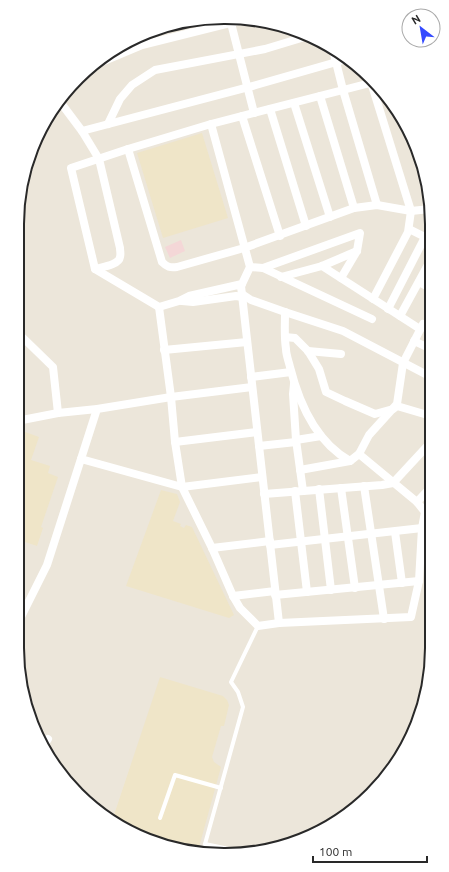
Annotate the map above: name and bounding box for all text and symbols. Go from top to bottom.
north arrow [401,8,441,48]
text: N [409,12,422,27]
scale bar [313,838,427,864]
text: 100 m [319,845,352,858]

